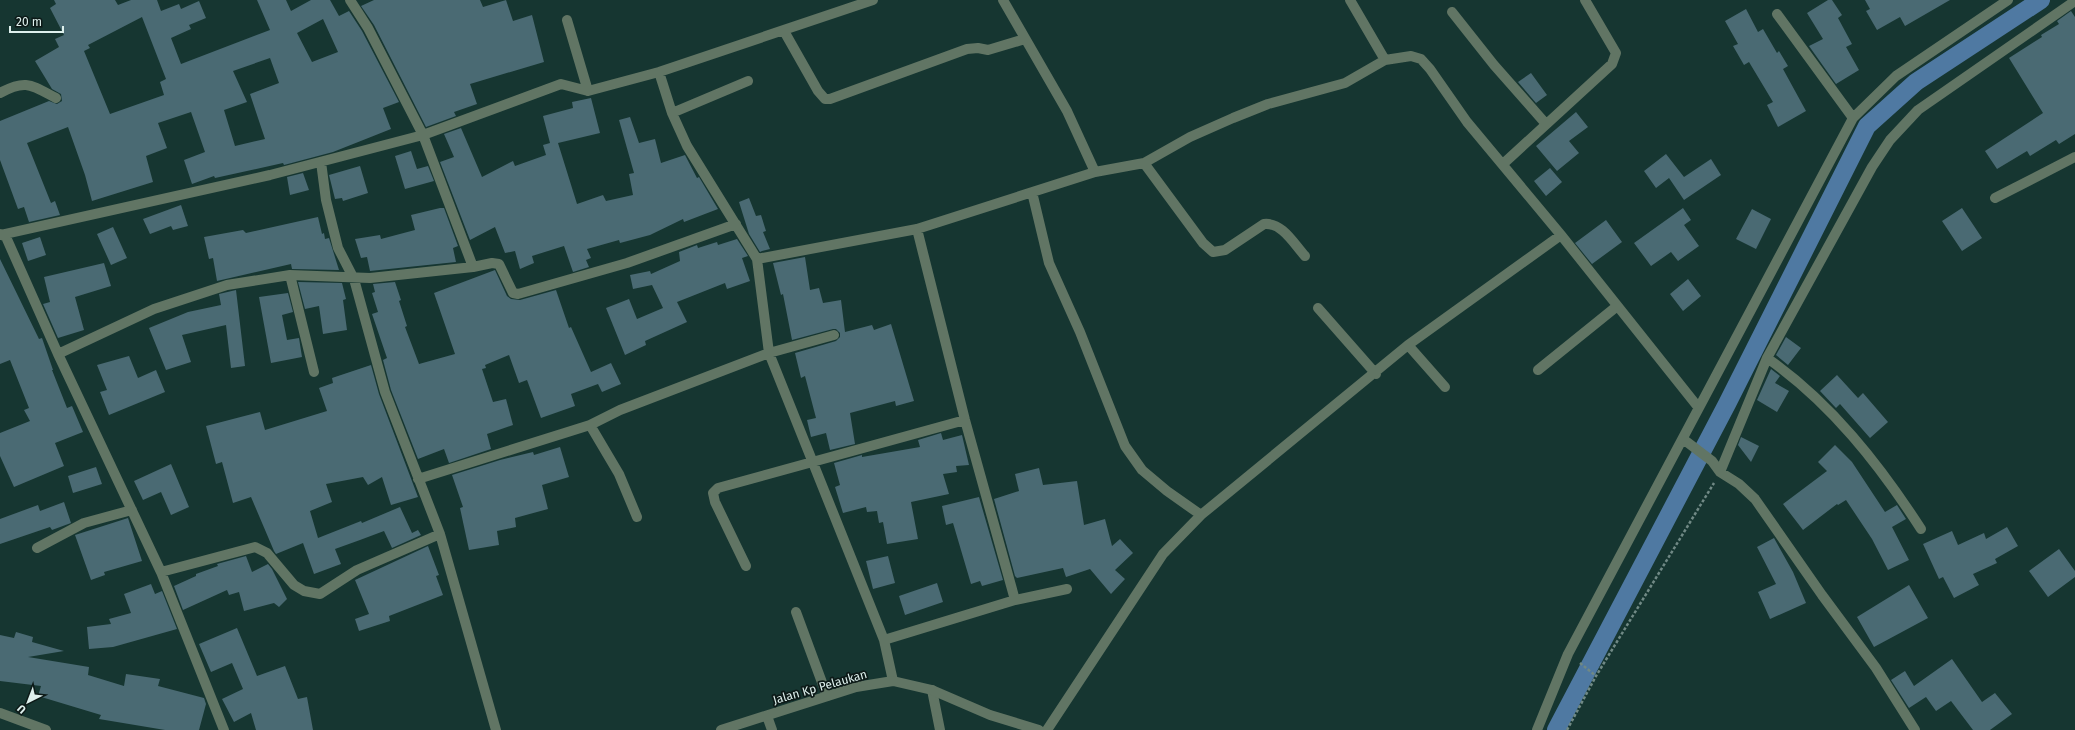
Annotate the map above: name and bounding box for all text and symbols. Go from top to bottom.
scale bar [10,8,63,34]
text: 20 m [16,15,42,29]
street label: Jalan Kp Pelaukan [771,667,869,707]
north arrow [8,682,48,722]
text: U [15,702,29,716]

